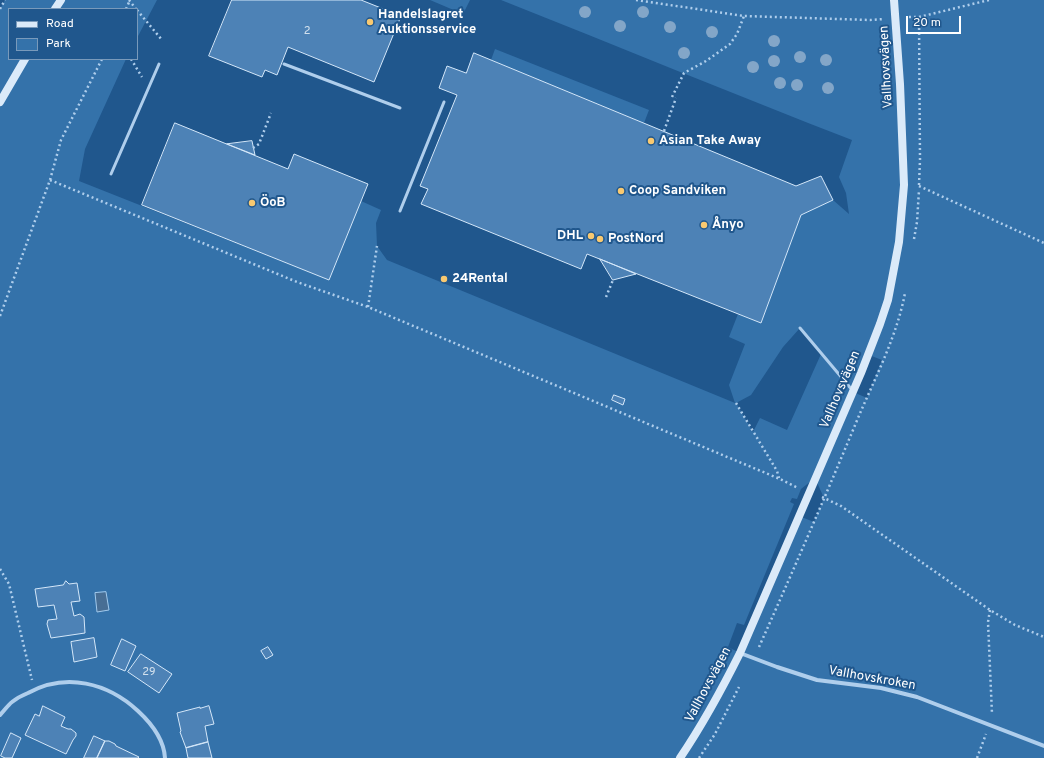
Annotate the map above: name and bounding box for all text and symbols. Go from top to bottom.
place label: Handelslagret Auktionsservice [378,7,476,38]
legend [8,8,138,60]
scale bar [908,8,963,34]
text: 20 m [913,15,941,31]
text: Road [46,16,74,32]
marker: Handelslagret Auktionsservice [365,17,375,27]
house number: 2 [304,25,310,39]
street label: Vallhovsvägen [877,25,897,109]
text: Park [46,36,71,52]
place label: Asian Take Away [659,133,761,149]
marker: Asian Take Away [646,136,656,146]
place label: Coop Sandviken [629,183,726,199]
marker: Coop Sandviken [616,186,626,196]
place label: ÖoB [260,195,286,211]
marker: ÖoB [247,198,257,208]
place label: Ånyo [712,217,744,233]
marker: Ånyo [699,220,709,230]
place label: DHL [557,228,583,244]
marker: DHL [586,231,596,241]
place label: PostNord [608,231,664,247]
marker: PostNord [595,234,605,244]
place label: 24Rental [452,271,508,287]
marker: 24Rental [439,274,449,284]
street label: Vallhovsvägen [818,349,864,431]
street label: Vallhovsvägen [683,645,735,725]
street label: Vallhovskroken [827,664,917,694]
house number: 29 [142,666,156,680]

